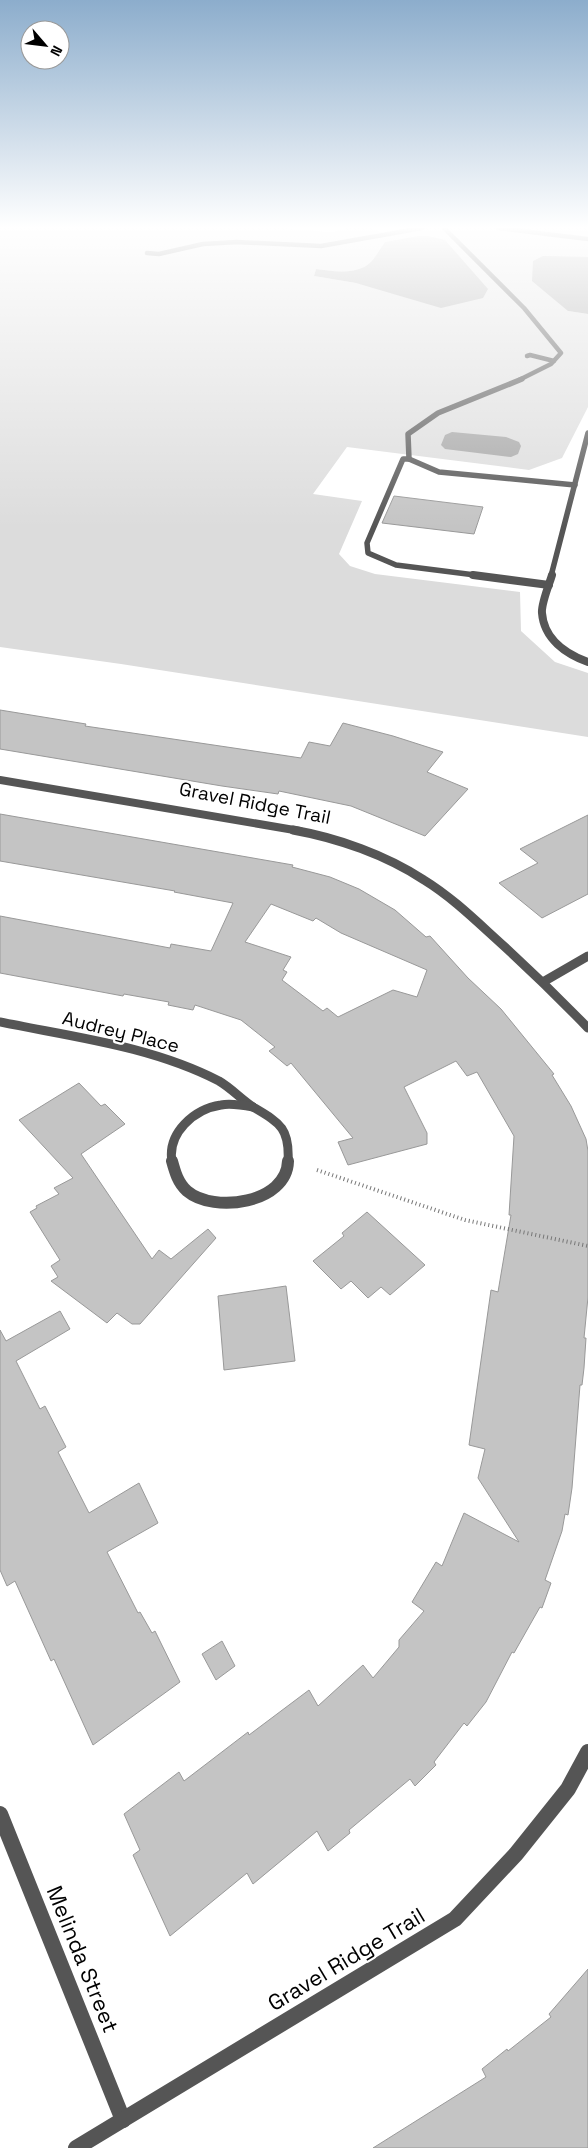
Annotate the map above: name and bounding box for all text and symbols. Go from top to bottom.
north arrow [20,20,70,70]
text: N [46,43,67,59]
street label: Gravel Ridge Trail [177,776,333,830]
street label: Audrey Place [60,1005,182,1059]
street label: Melinda Street [41,1881,125,2037]
street label: Gravel Ridge Trail [262,1901,430,2017]

